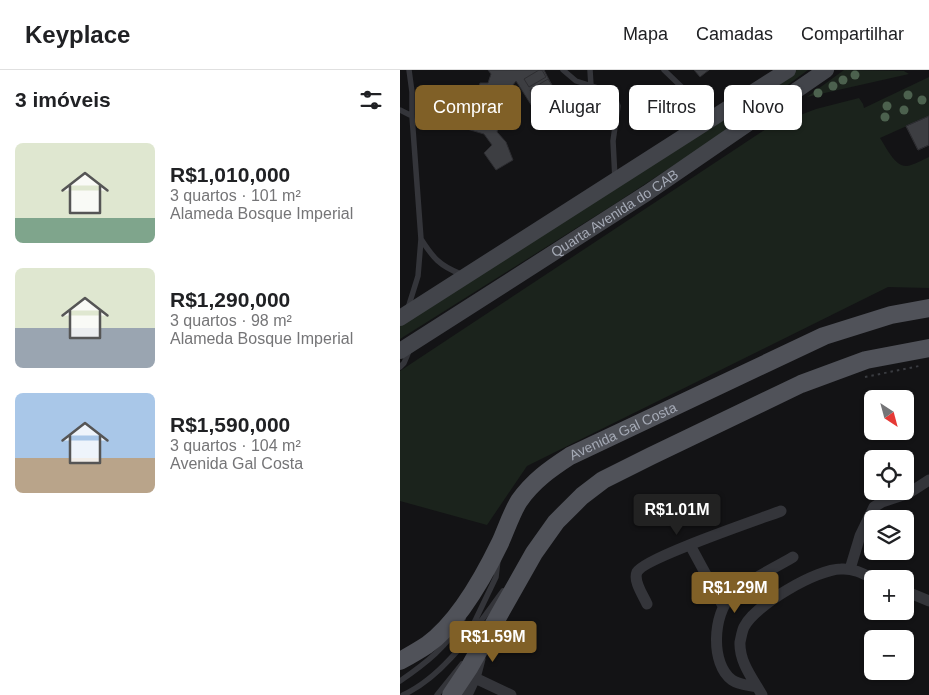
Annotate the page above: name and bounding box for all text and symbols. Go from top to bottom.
text: Keyplace [25,21,130,48]
text: Mapa [623,24,668,44]
text: Camadas [696,24,773,44]
text: Compartilhar [801,24,904,44]
chip: Comprar [415,85,521,130]
chip: Alugar [531,85,619,130]
chip: Filtros [629,85,714,130]
chip: Novo [724,85,802,130]
icon: filters [357,86,385,114]
text: 3 imóveis [15,88,111,111]
icon: home [55,163,115,223]
text: R$1,010,000 [170,163,290,186]
street label: Quarta Avenida do CAB [548,166,681,260]
text: 3 quartos · 101 m² [170,187,301,204]
text: Alameda Bosque Imperial [170,205,353,222]
icon: home [55,288,115,348]
text: R$1,290,000 [170,288,290,311]
text: 3 quartos · 98 m² [170,312,292,329]
text: Alameda Bosque Imperial [170,330,353,347]
north arrow [864,390,914,440]
map controls [864,390,914,680]
street label: Avenida Gal Costa [567,399,679,463]
icon: home [55,413,115,473]
text: R$1,590,000 [170,413,290,436]
text: 3 quartos · 104 m² [170,437,301,454]
button: locate [864,450,914,500]
text: Avenida Gal Costa [170,455,303,472]
pin: R$1.01M [631,494,723,536]
text: R$1.01M [645,501,709,518]
button: layers [864,510,914,560]
button: + [864,570,914,620]
pin: R$1.29M [689,572,781,614]
text: R$1.29M [703,579,767,596]
pin: R$1.59M [447,620,539,663]
text: R$1.59M [461,628,525,645]
button: − [864,630,914,680]

